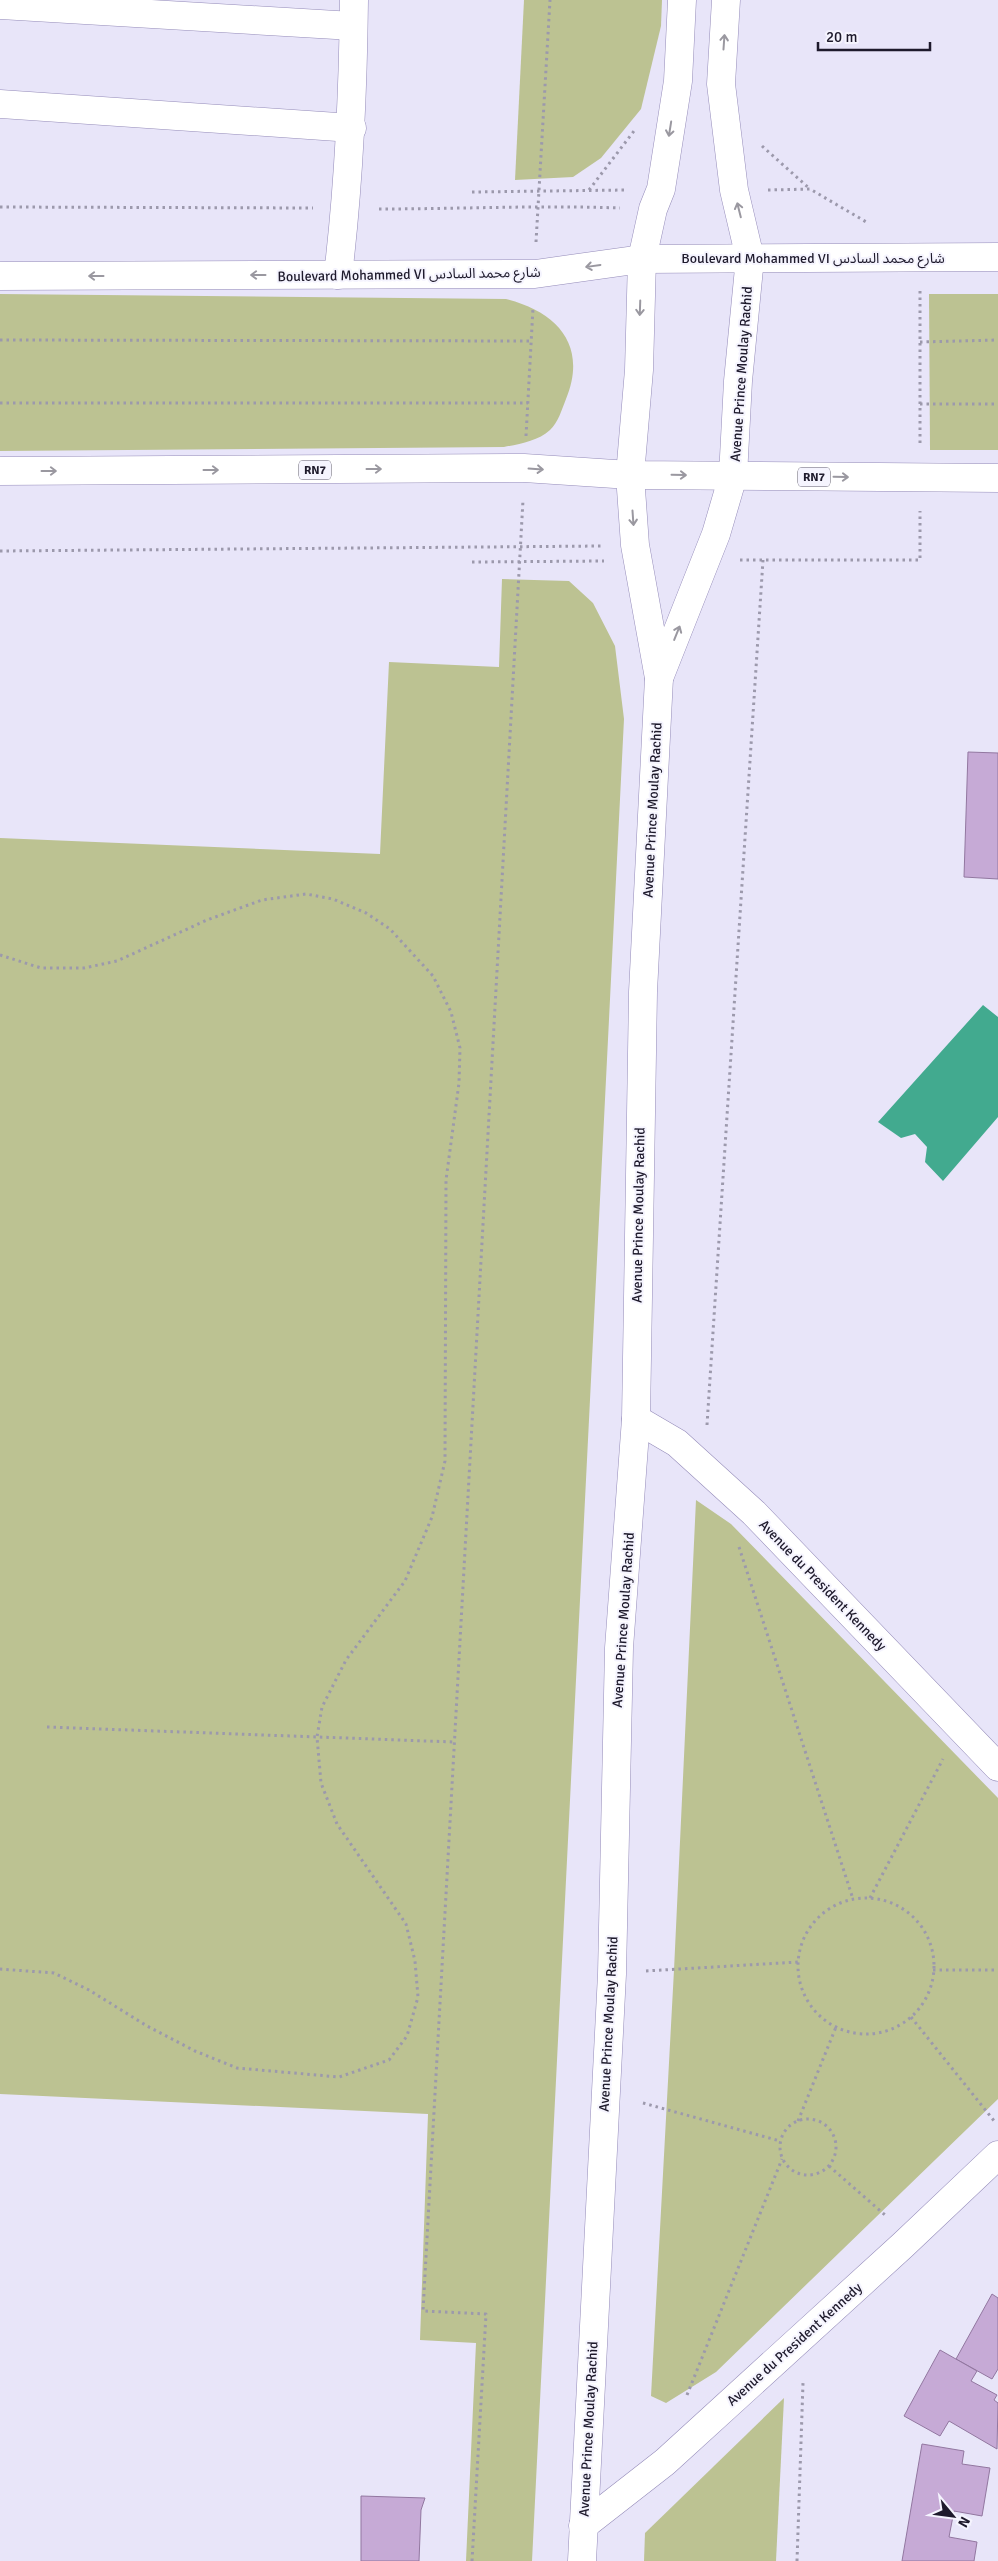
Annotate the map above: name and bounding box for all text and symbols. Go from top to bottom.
scale bar [818,20,930,52]
text: 20 m [826,28,857,46]
one-way arrow [719,34,728,50]
one-way arrow [665,121,675,137]
one-way arrow [734,203,744,219]
street label: Boulevard Mohammed VI شارع محمد السادس [681,250,945,269]
one-way arrow [586,261,602,271]
street label: Boulevard Mohammed VI شارع محمد السادس [277,264,541,287]
one-way arrow [88,271,104,281]
one-way arrow [251,271,267,280]
street label: Avenue Prince Moulay Rachid [727,286,756,462]
one-way arrow [636,299,645,315]
road number: RN7 [299,460,331,480]
one-way arrow [365,464,381,474]
one-way arrow [528,464,544,473]
one-way arrow [202,465,219,475]
one-way arrow [40,466,56,476]
road number: RN7 [798,468,830,487]
one-way arrow [670,470,687,480]
one-way arrow [833,473,849,482]
one-way arrow [629,510,638,526]
one-way arrow [673,626,682,641]
street label: Avenue Prince Moulay Rachid [639,722,666,898]
street label: Avenue Prince Moulay Rachid [628,1127,649,1303]
street label: Avenue du President Kennedy [755,1516,890,1655]
street label: Avenue Prince Moulay Rachid [609,1532,638,1708]
street label: Avenue Prince Moulay Rachid [595,1936,622,2112]
street label: Avenue du President Kennedy [723,2279,866,2410]
street label: Avenue Prince Moulay Rachid [575,2341,602,2517]
north arrow [928,2491,978,2541]
text: N [954,2514,974,2530]

